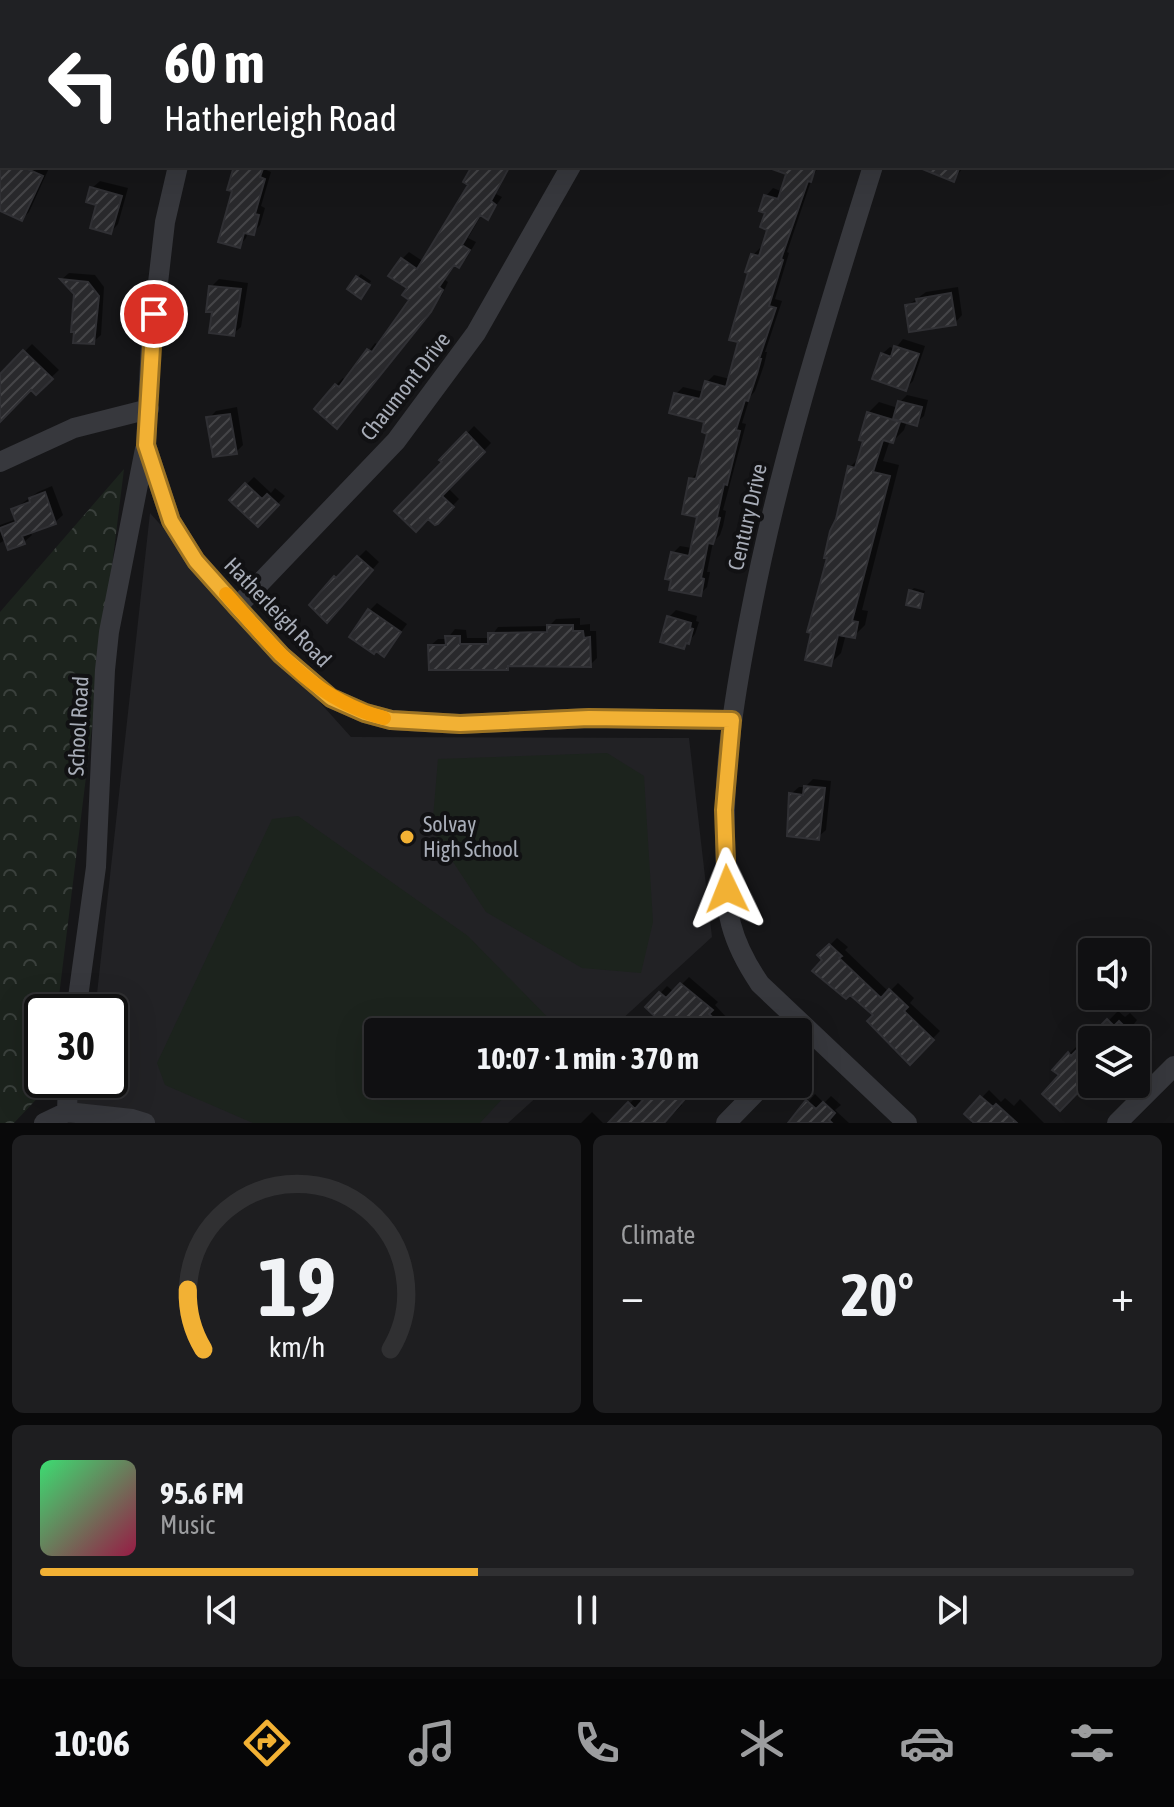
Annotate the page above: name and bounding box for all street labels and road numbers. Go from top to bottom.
street label: Chaumont Drive [355,327,455,445]
street label: Century Drive [722,461,772,573]
street label: Hatherleigh Road [219,552,337,672]
street label: School Road [62,676,94,776]

